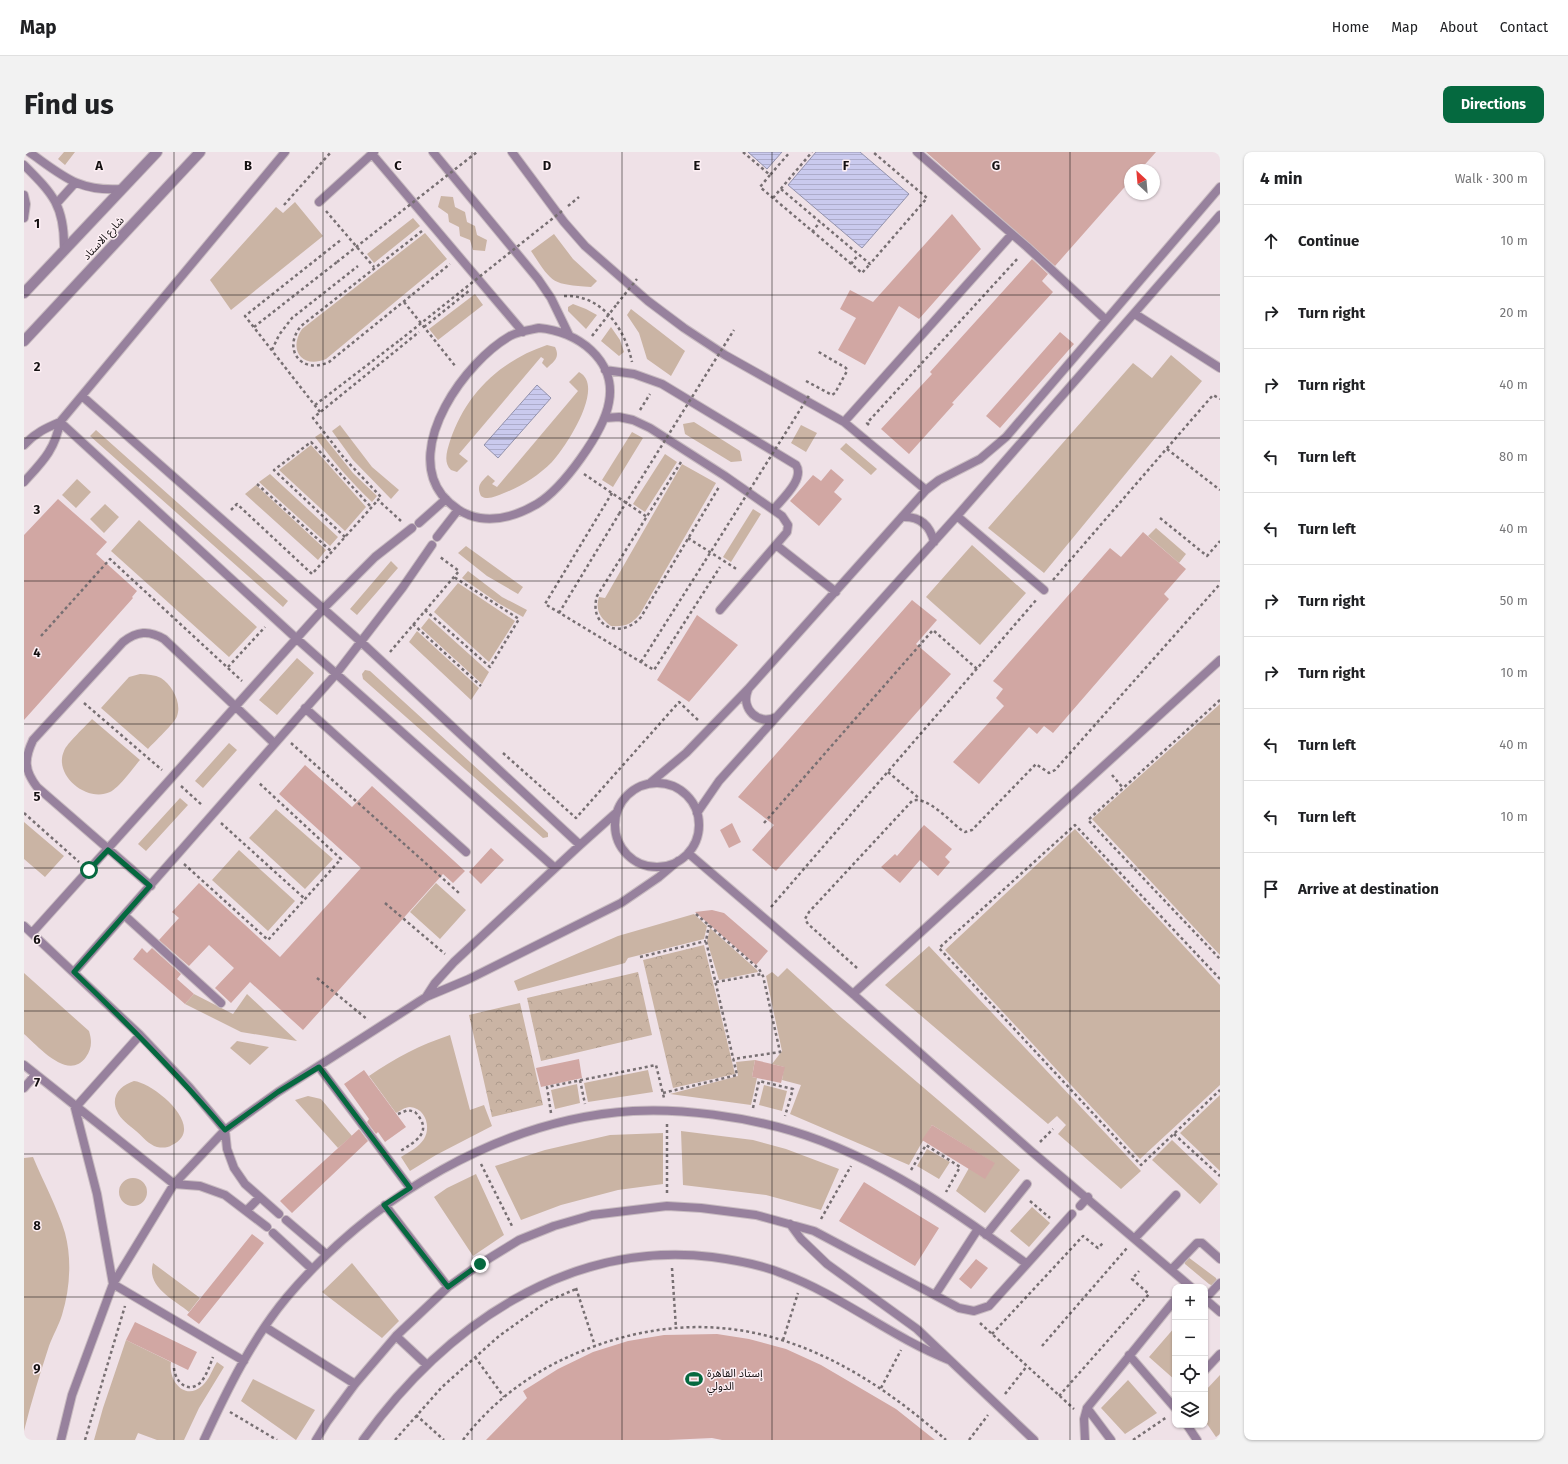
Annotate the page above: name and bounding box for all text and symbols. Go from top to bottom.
text: Map [20,16,57,39]
text: Home [1332,19,1369,36]
text: Map [1391,19,1418,36]
text: About [1440,19,1478,36]
text: Contact [1500,19,1548,36]
button: Directions [1443,86,1544,123]
text: Find us [24,88,114,121]
text: A [94,158,103,173]
text: B [244,158,252,173]
text: C [394,158,402,173]
text: D [543,158,552,173]
text: E [694,158,701,173]
text: F [843,158,850,173]
text: G [992,158,1000,173]
north arrow [1124,164,1160,200]
text: 4 min [1260,168,1303,189]
text: Walk · 300 m [1455,171,1528,186]
street label: شارع الاستاد [80,214,128,263]
text: 1 [34,216,40,231]
icon: ahead [1260,230,1282,252]
text: Continue [1298,232,1359,250]
text: 10 m [1501,233,1528,248]
icon: right [1260,302,1282,324]
text: Turn right [1298,304,1365,322]
text: 20 m [1500,305,1528,320]
text: 2 [34,359,41,374]
icon: right [1260,374,1282,396]
text: Turn right [1298,376,1365,394]
text: 40 m [1499,377,1528,392]
icon: left [1260,446,1282,468]
text: Turn left [1298,448,1356,466]
text: 80 m [1499,449,1528,464]
text: 3 [33,502,41,517]
icon: left [1260,518,1282,540]
text: Turn left [1298,520,1356,538]
text: 40 m [1499,521,1528,536]
icon: right [1260,590,1282,612]
text: Turn right [1298,592,1365,610]
text: 50 m [1500,593,1528,608]
text: 4 [33,645,41,660]
icon: right [1260,662,1282,684]
text: Turn right [1298,664,1365,682]
text: 10 m [1501,665,1528,680]
icon: left [1260,734,1282,756]
text: Turn left [1298,736,1356,754]
text: 40 m [1499,737,1528,752]
text: 5 [34,789,41,804]
icon: left [1260,806,1282,828]
text: Turn left [1298,808,1356,826]
text: 10 m [1501,809,1528,824]
route start [80,861,98,879]
icon: arrive [1260,878,1282,900]
text: Arrive at destination [1298,880,1439,898]
text: 6 [33,932,41,947]
text: 7 [34,1075,40,1090]
text: 8 [33,1218,41,1233]
route end [471,1255,489,1273]
map controls [1172,1284,1208,1428]
button: + [1172,1284,1208,1320]
button: − [1172,1320,1208,1356]
button: locate [1172,1356,1208,1392]
text: 9 [33,1361,41,1376]
place label: إستاد القاهرة الدولي [707,1367,763,1396]
sports icon: إستاد القاهرة الدولي [684,1369,704,1389]
button: layers [1172,1392,1208,1428]

